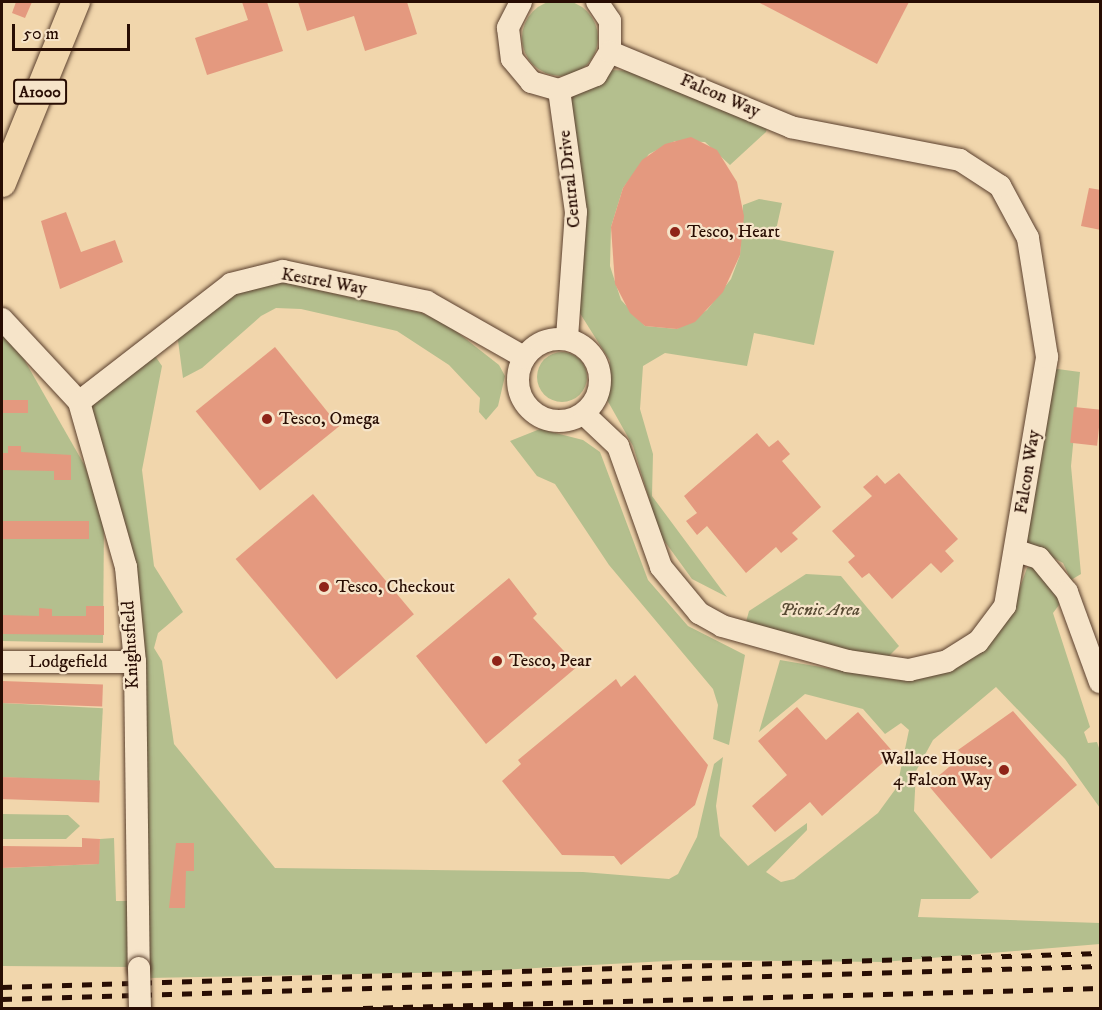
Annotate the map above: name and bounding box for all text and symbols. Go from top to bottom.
scale bar [15,12,134,50]
text: 50 m [23,23,59,45]
street label: Falcon Way [677,69,763,123]
road number: A1000 [13,79,67,105]
street label: Central Drive [554,129,586,229]
place label: Tesco, Heart [687,221,780,243]
marker: Tesco, Heart [668,225,682,239]
street label: Kestrel Way [279,264,369,300]
place label: Tesco, Omega [279,408,380,430]
marker: Tesco, Omega [260,412,274,426]
street label: Falcon Way [1011,428,1045,516]
place label: Tesco, Checkout [336,576,455,598]
marker: Tesco, Checkout [317,580,331,594]
park label: Picnic Area [780,599,860,621]
street label: Knightsfield [118,600,144,690]
place label: Tesco, Pear [509,650,591,672]
street label: Lodgefield [29,651,107,673]
marker: Tesco, Pear [490,654,504,668]
place label: Wallace House, 4 Falcon Way [881,749,992,792]
marker: Wallace House, 4 Falcon Way [997,763,1011,777]

